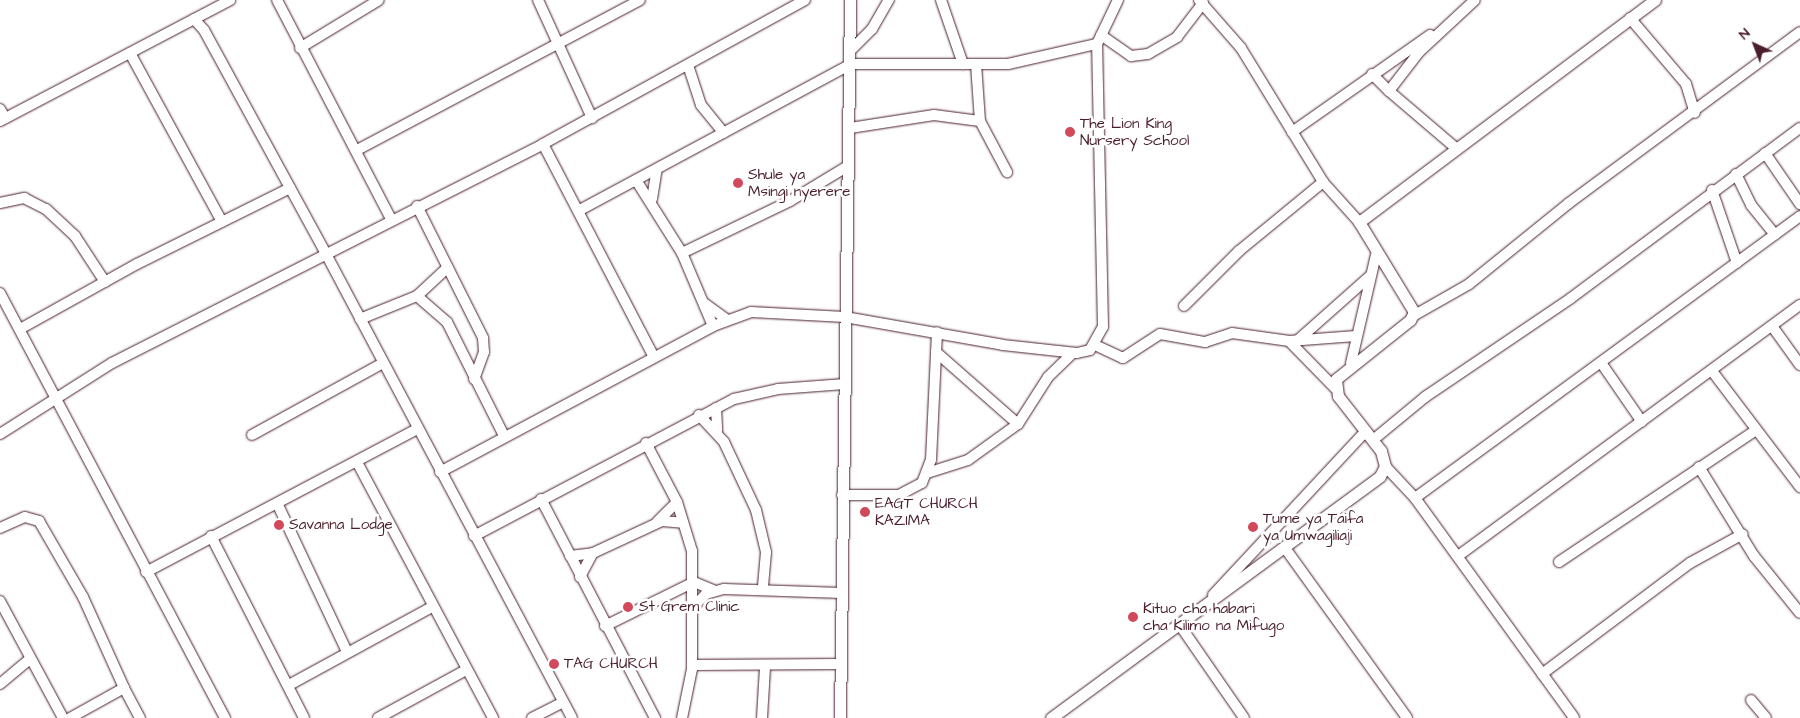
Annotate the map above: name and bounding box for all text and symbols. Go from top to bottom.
north arrow [1730,20,1780,70]
text: N [1735,24,1755,44]
place label: The Lion King Nursery School [1080,114,1189,149]
marker: The Lion King Nursery School [1064,126,1076,138]
place label: Shule ya Msingi nyerere [748,165,850,200]
marker: Shule ya Msingi nyerere [732,177,744,189]
place label: EAGT CHURCH KAZIMA [875,494,978,529]
marker: EAGT CHURCH KAZIMA [859,506,871,518]
place label: Tume ya Taifa ya Umwagiliaji [1263,509,1363,544]
place label: Savanna Lodge [289,516,393,534]
marker: Savanna Lodge [273,519,285,531]
marker: Tume ya Taifa ya Umwagiliaji [1247,521,1259,533]
place label: St Grem Clinic [639,598,740,616]
place label: Kituo cha habari cha Kilimo na Mifugo [1143,599,1284,634]
marker: St Grem Clinic [621,600,635,614]
marker: Kituo cha habari cha Kilimo na Mifugo [1127,611,1139,623]
place label: TAG CHURCH [564,655,658,673]
marker: TAG CHURCH [548,658,560,670]

